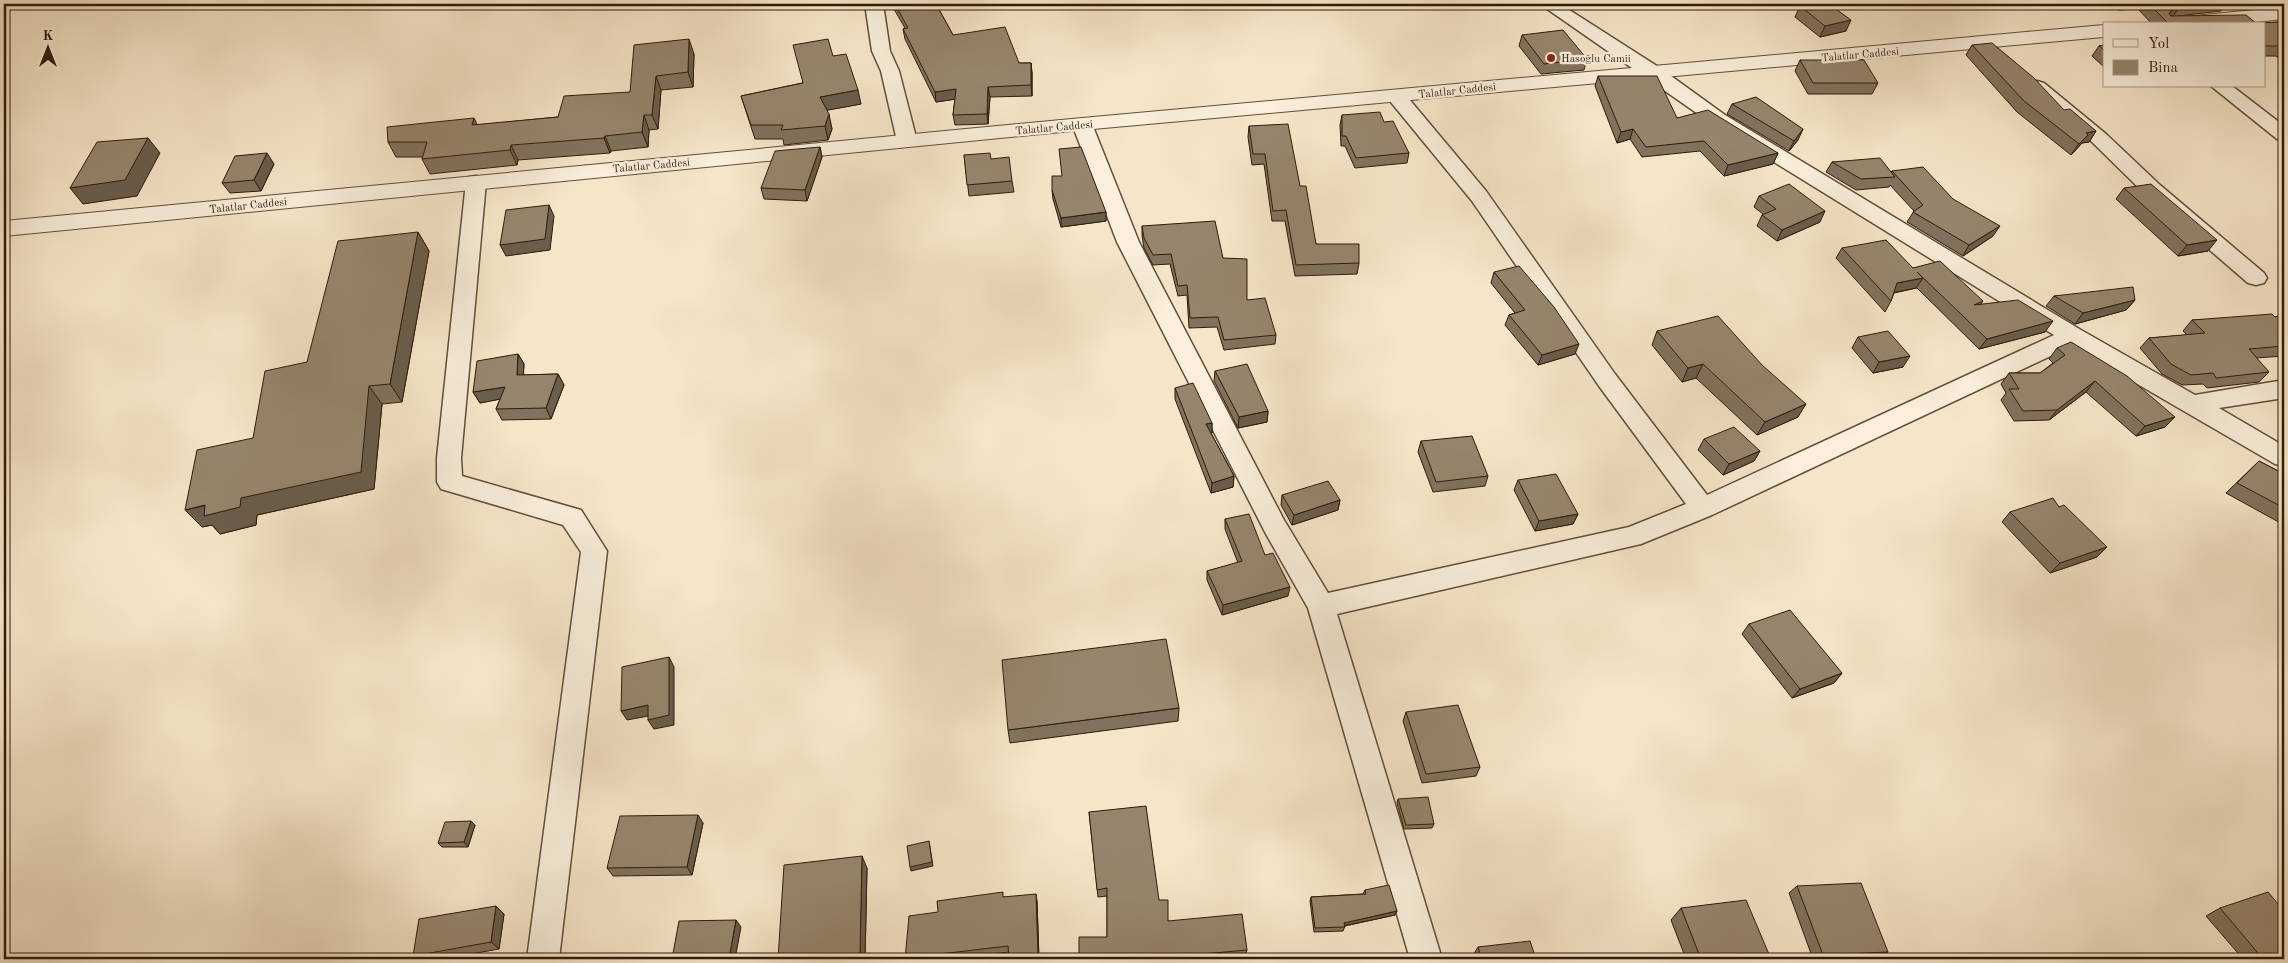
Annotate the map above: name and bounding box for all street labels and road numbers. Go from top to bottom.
street label: Talatlar Caddesi [1821,47,1900,64]
street label: Talatlar Caddesi [1418,82,1497,101]
street label: Talatlar Caddesi [1015,120,1094,137]
street label: Talatlar Caddesi [612,158,691,175]
street label: Talatlar Caddesi [209,197,288,216]

